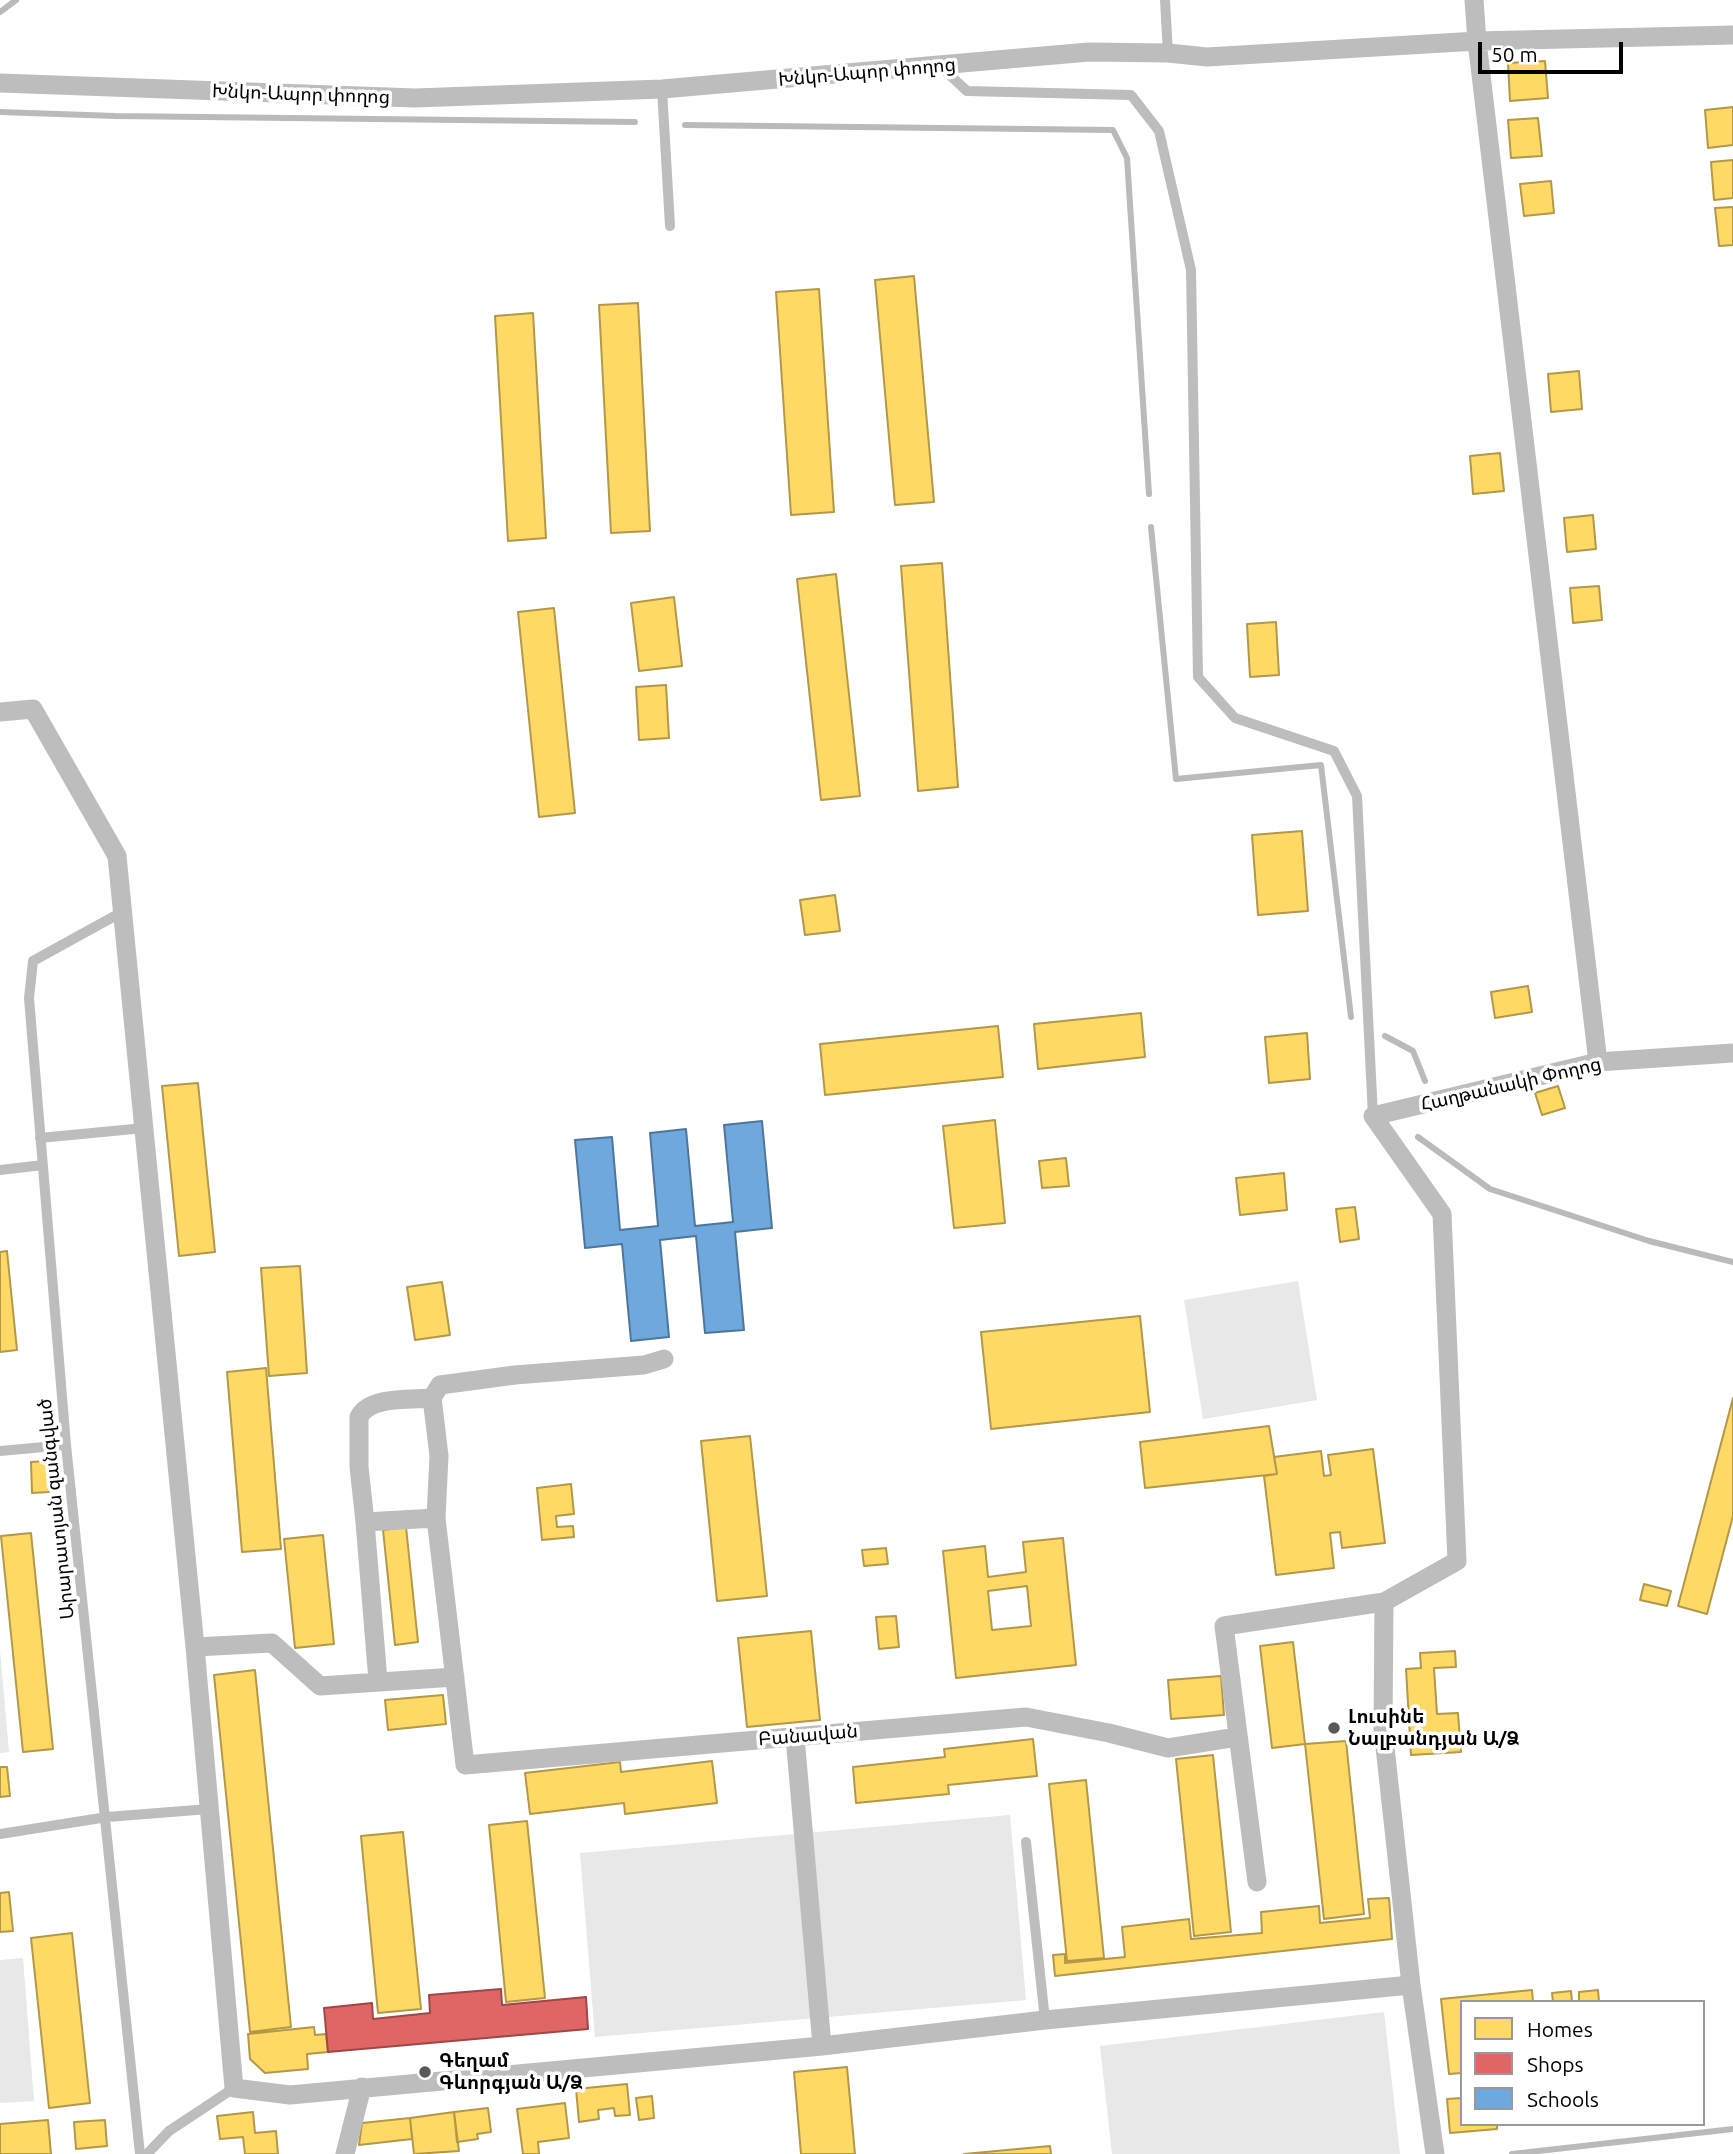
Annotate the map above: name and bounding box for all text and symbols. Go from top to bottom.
scale bar [1481,28,1626,72]
text: 50 m [1491,42,1538,66]
street label: Խնկո-Ապոր փողոց [777,53,957,91]
street label: Խնկո-Ապոր փողոց [212,79,390,109]
street label: Հաղթանակի Փողոց [1419,1052,1603,1116]
street label: Արարատյան զանգված [33,1398,79,1620]
place label: Լուսինե Նալբանդյան Ա/Ձ [1348,1706,1519,1750]
street label: Բանավան [757,1719,859,1751]
marker: Լուսինե Նալբանդյան Ա/Ձ [1326,1720,1342,1736]
legend [1460,2000,1705,2126]
text: Homes [1527,2017,1593,2041]
place label: Գեղամ Գևորգյան Ա/Ձ [439,2050,583,2094]
text: Shops [1527,2052,1584,2076]
marker: Գեղամ Գևորգյան Ա/Ձ [417,2064,433,2080]
text: Schools [1527,2087,1599,2111]

